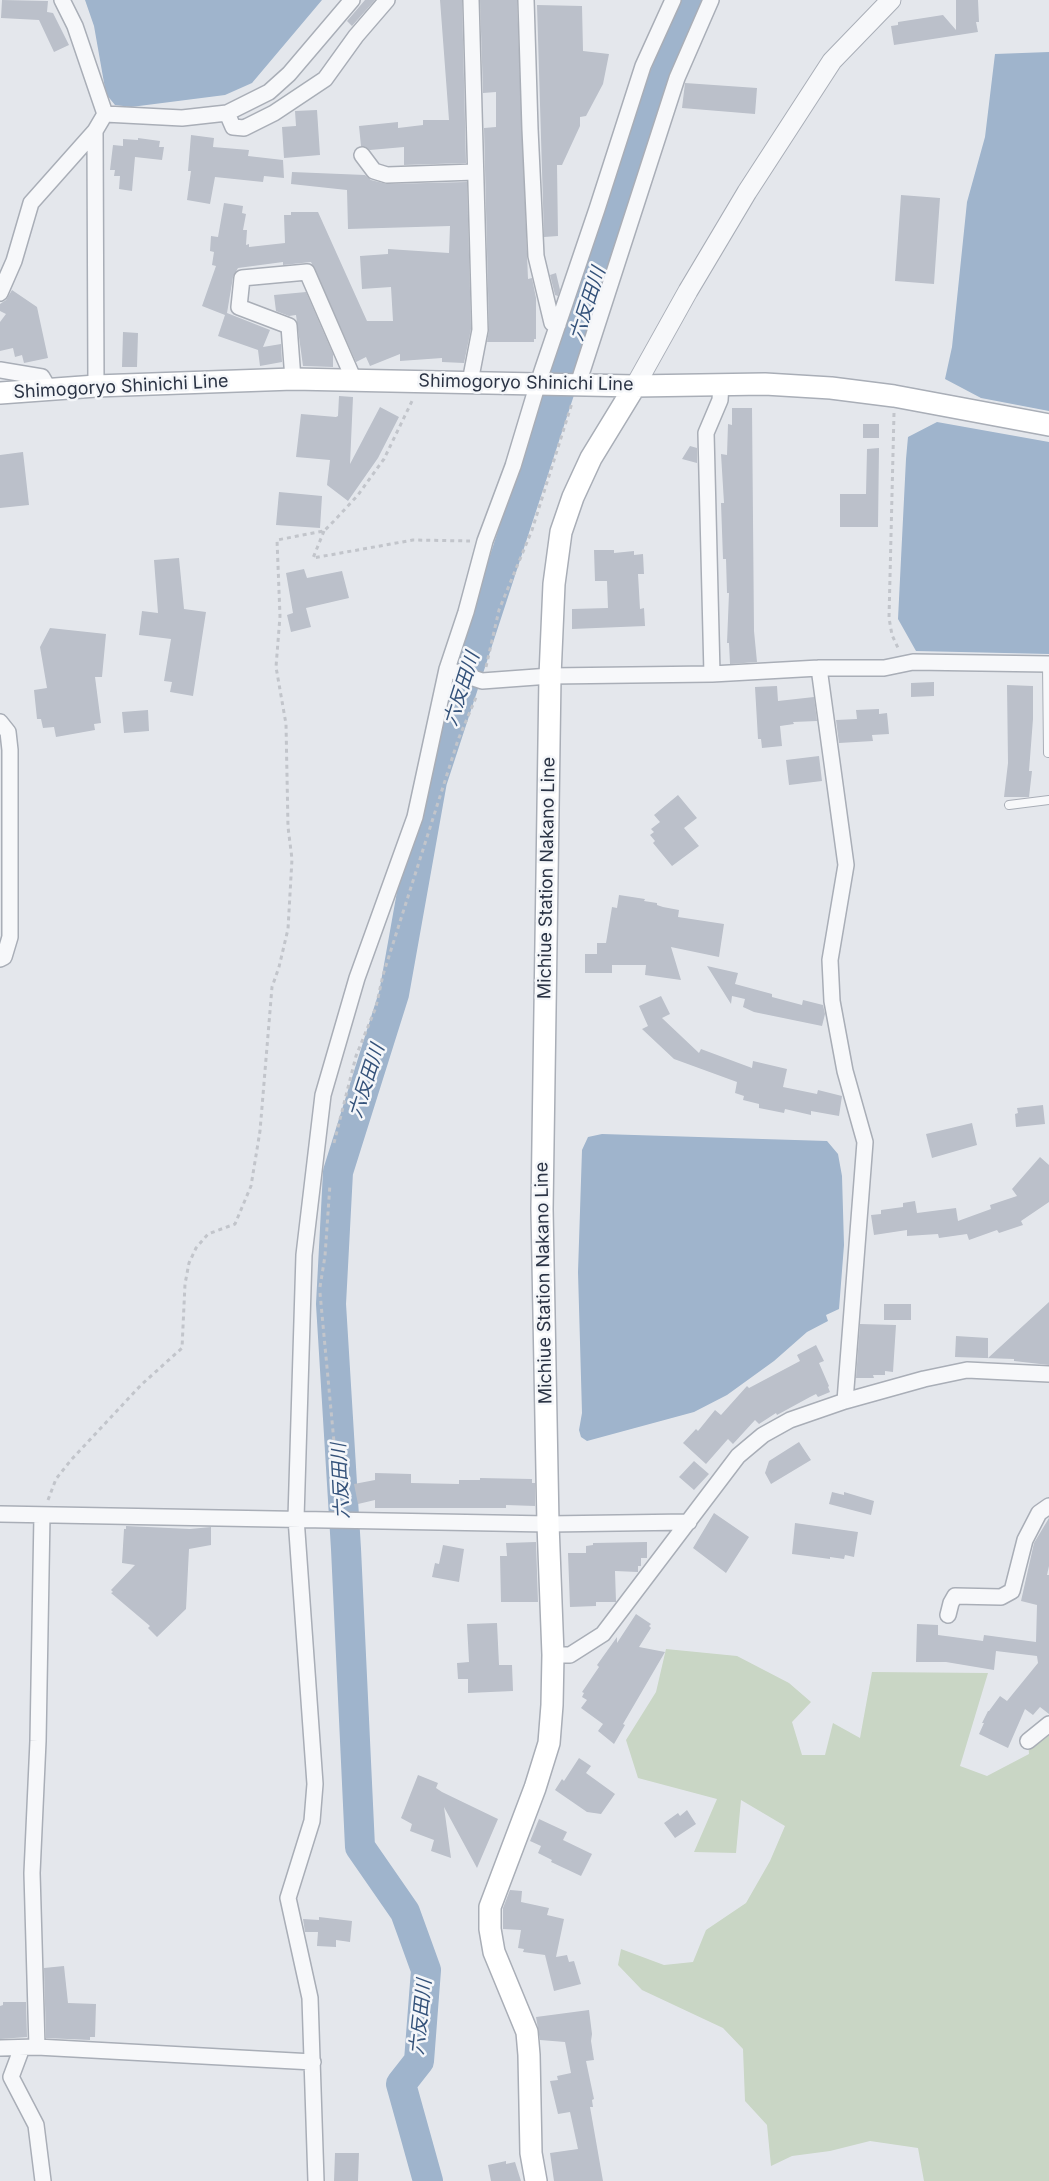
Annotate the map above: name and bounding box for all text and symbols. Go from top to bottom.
water label: 六反田川 [565,264,611,344]
street label: Shimogoryo Shinichi Line [418,370,634,396]
street label: Shimogoryo Shinichi Line [13,371,229,403]
water label: 六反田川 [439,649,485,729]
street label: Michiue Station Nakano Line [534,757,560,999]
water label: 六反田川 [344,1041,390,1121]
street label: Michiue Station Nakano Line [531,1162,557,1404]
water label: 六反田川 [328,1442,354,1520]
water label: 六反田川 [406,1978,436,2056]

